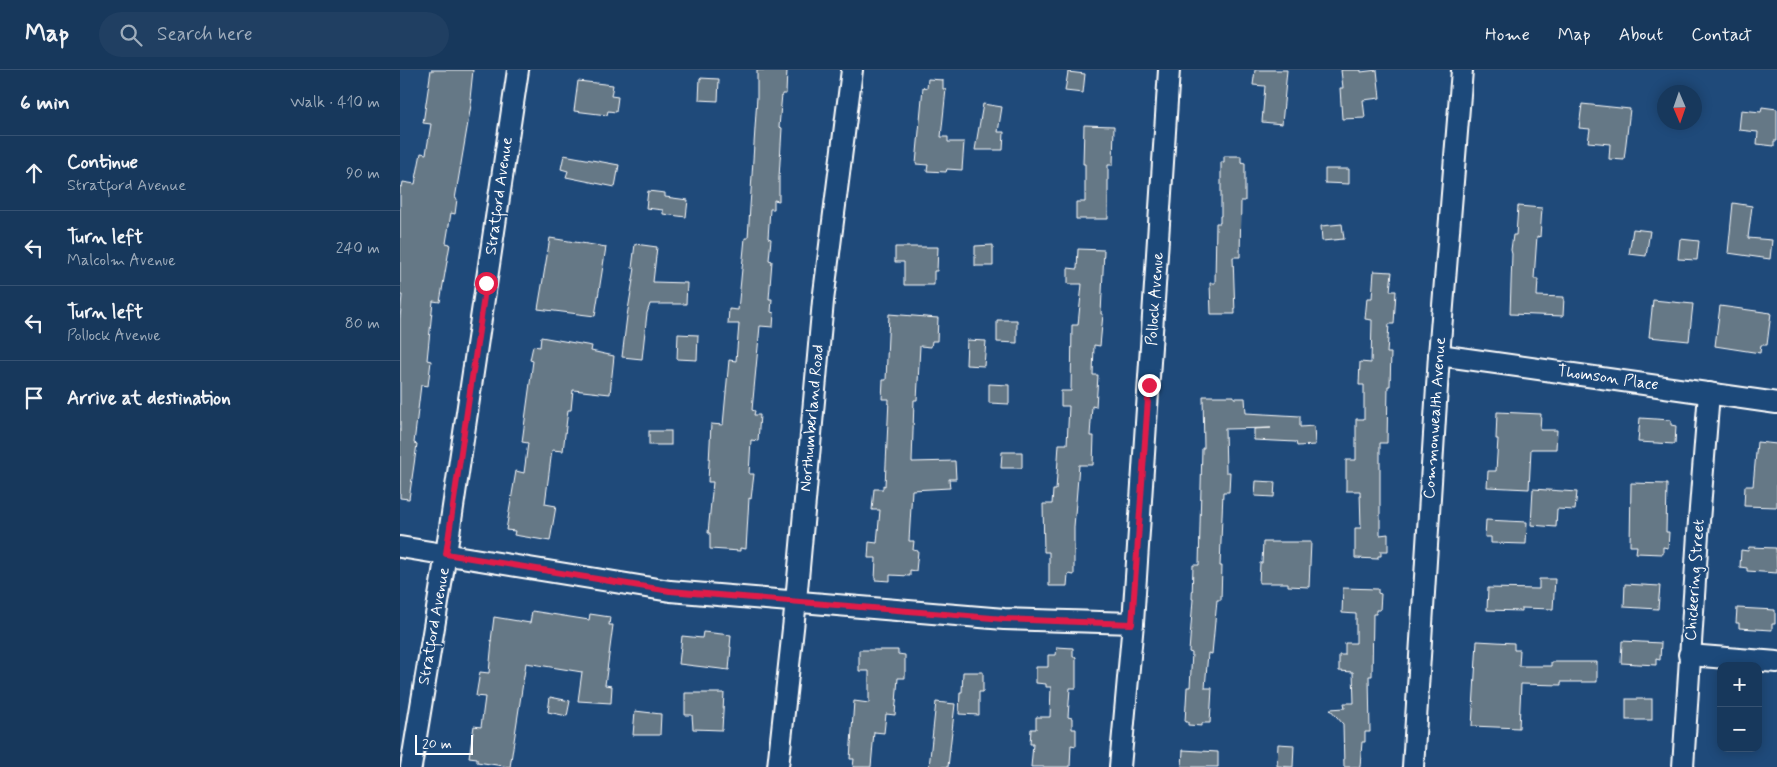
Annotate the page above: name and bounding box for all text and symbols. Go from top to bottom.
search box [99,12,449,57]
text: Map [25,19,69,50]
icon: search [117,21,145,49]
text: Search here [157,22,253,47]
text: Home [1485,23,1530,47]
text: Map [1558,23,1591,47]
text: About [1619,23,1663,47]
text: Contact [1691,23,1752,47]
north arrow [1657,85,1702,130]
text: 6 min [20,89,70,117]
text: Walk · 410 m [290,92,380,113]
street label: Stratford Avenue [480,135,520,257]
text: Continue [67,150,138,175]
icon: ahead [20,159,48,187]
text: 90 m [346,163,380,184]
text: Stratford Avenue [67,175,186,196]
text: Turn left [67,225,143,250]
icon: left [20,234,48,262]
text: 240 m [336,238,380,259]
text: Malcolm Avenue [67,250,176,271]
street label: Pollock Avenue [1141,251,1169,346]
route start [475,272,498,295]
text: Turn left [67,300,143,325]
icon: left [20,309,48,337]
text: 80 m [345,313,380,334]
text: Pollock Avenue [67,325,161,346]
street label: Commonwealth Avenue [1419,336,1451,500]
street label: Northumberland Road [795,344,829,492]
street label: Thomson Place [1556,360,1660,396]
route end [1138,374,1161,397]
icon: arrive [20,384,48,412]
text: Arrive at destination [67,386,231,411]
street label: Chickering Street [1680,518,1710,642]
street label: Stratford Avenue [413,565,457,687]
map controls [1717,662,1762,752]
button: + [1717,662,1762,707]
button: − [1717,707,1762,752]
scale bar [415,732,472,755]
text: 20 m [422,735,452,753]

